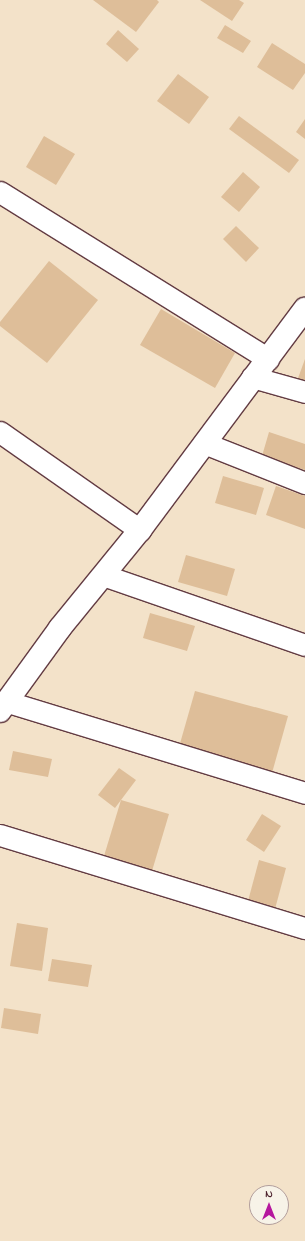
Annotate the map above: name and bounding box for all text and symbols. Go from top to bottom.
north arrow [249,1185,289,1225]
text: N [265,1186,273,1202]

